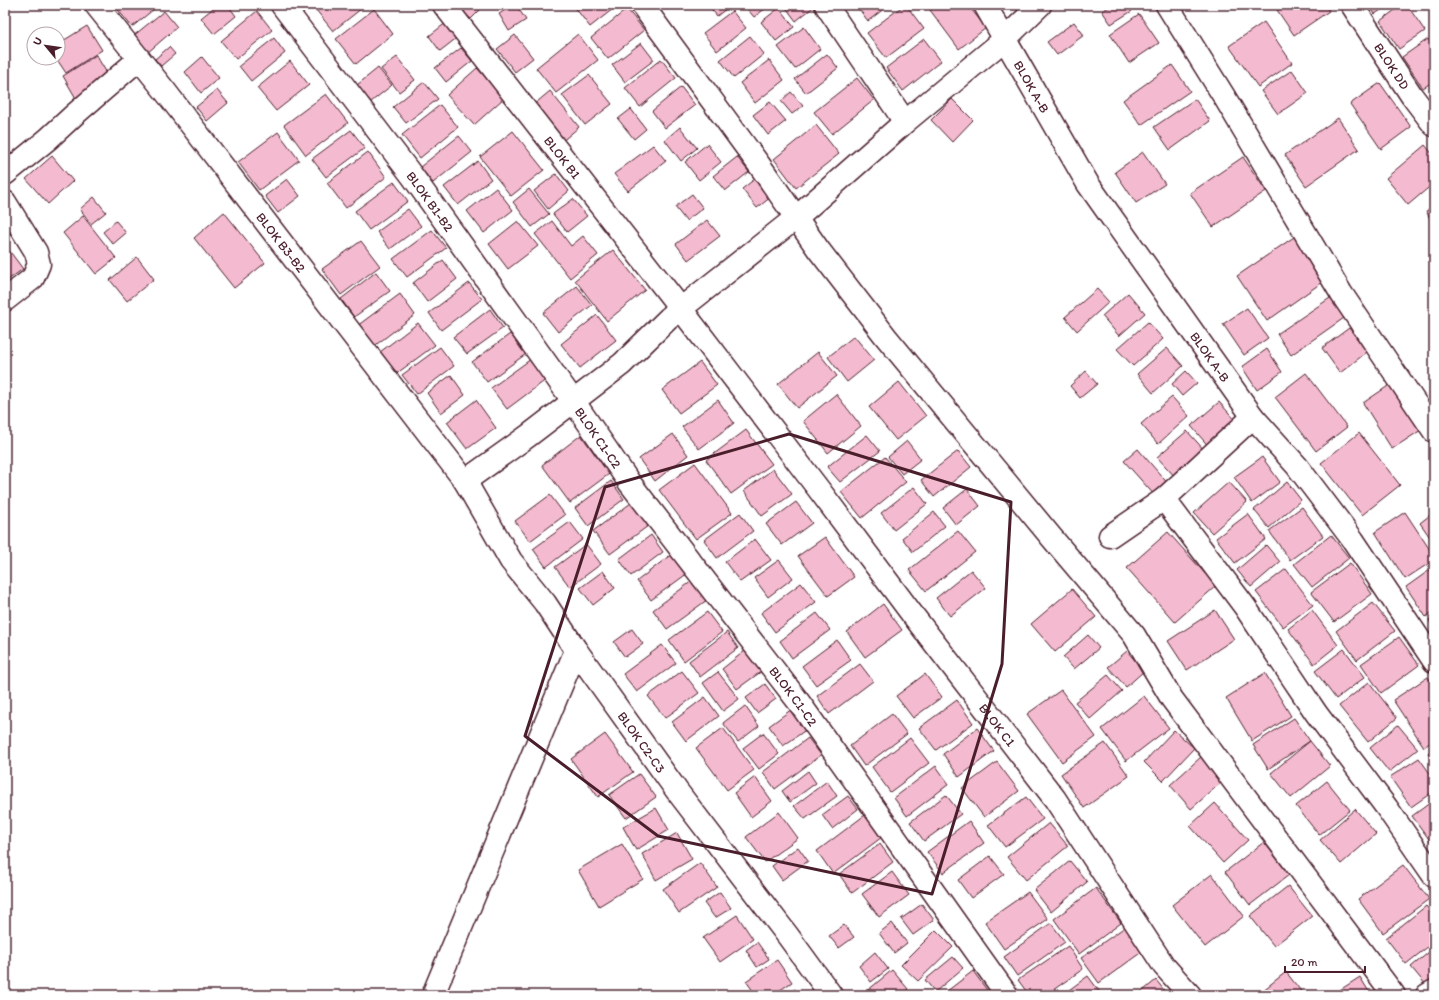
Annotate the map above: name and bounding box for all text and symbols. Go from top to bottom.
north arrow [26,26,66,66]
text: U [30,35,45,48]
street label: BLOK DD [1371,40,1412,92]
street label: BLOK A-B [1011,58,1052,115]
street label: BLOK B1 [541,133,584,182]
street label: BLOK B1-B2 [403,168,457,235]
street label: BLOK B3-B2 [253,210,309,276]
street label: BLOK A-B [1187,329,1233,385]
street label: BLOK C1-C2 [572,405,624,471]
street label: BLOK C1-C2 [766,664,820,729]
street label: BLOK C1 [976,701,1018,749]
street label: BLOK C2-C3 [615,709,668,776]
scale bar [1285,948,1365,974]
text: 20 m [1291,955,1318,969]

